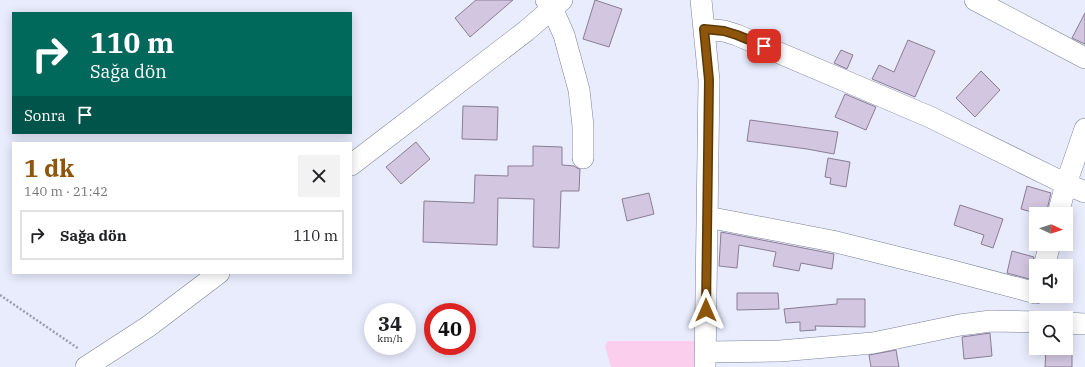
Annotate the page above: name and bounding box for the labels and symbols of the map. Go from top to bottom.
pin [747,29,781,63]
north arrow [1029,207,1073,251]
position arrow [685,289,727,331]
speed limit sign: 40 [424,303,476,355]

